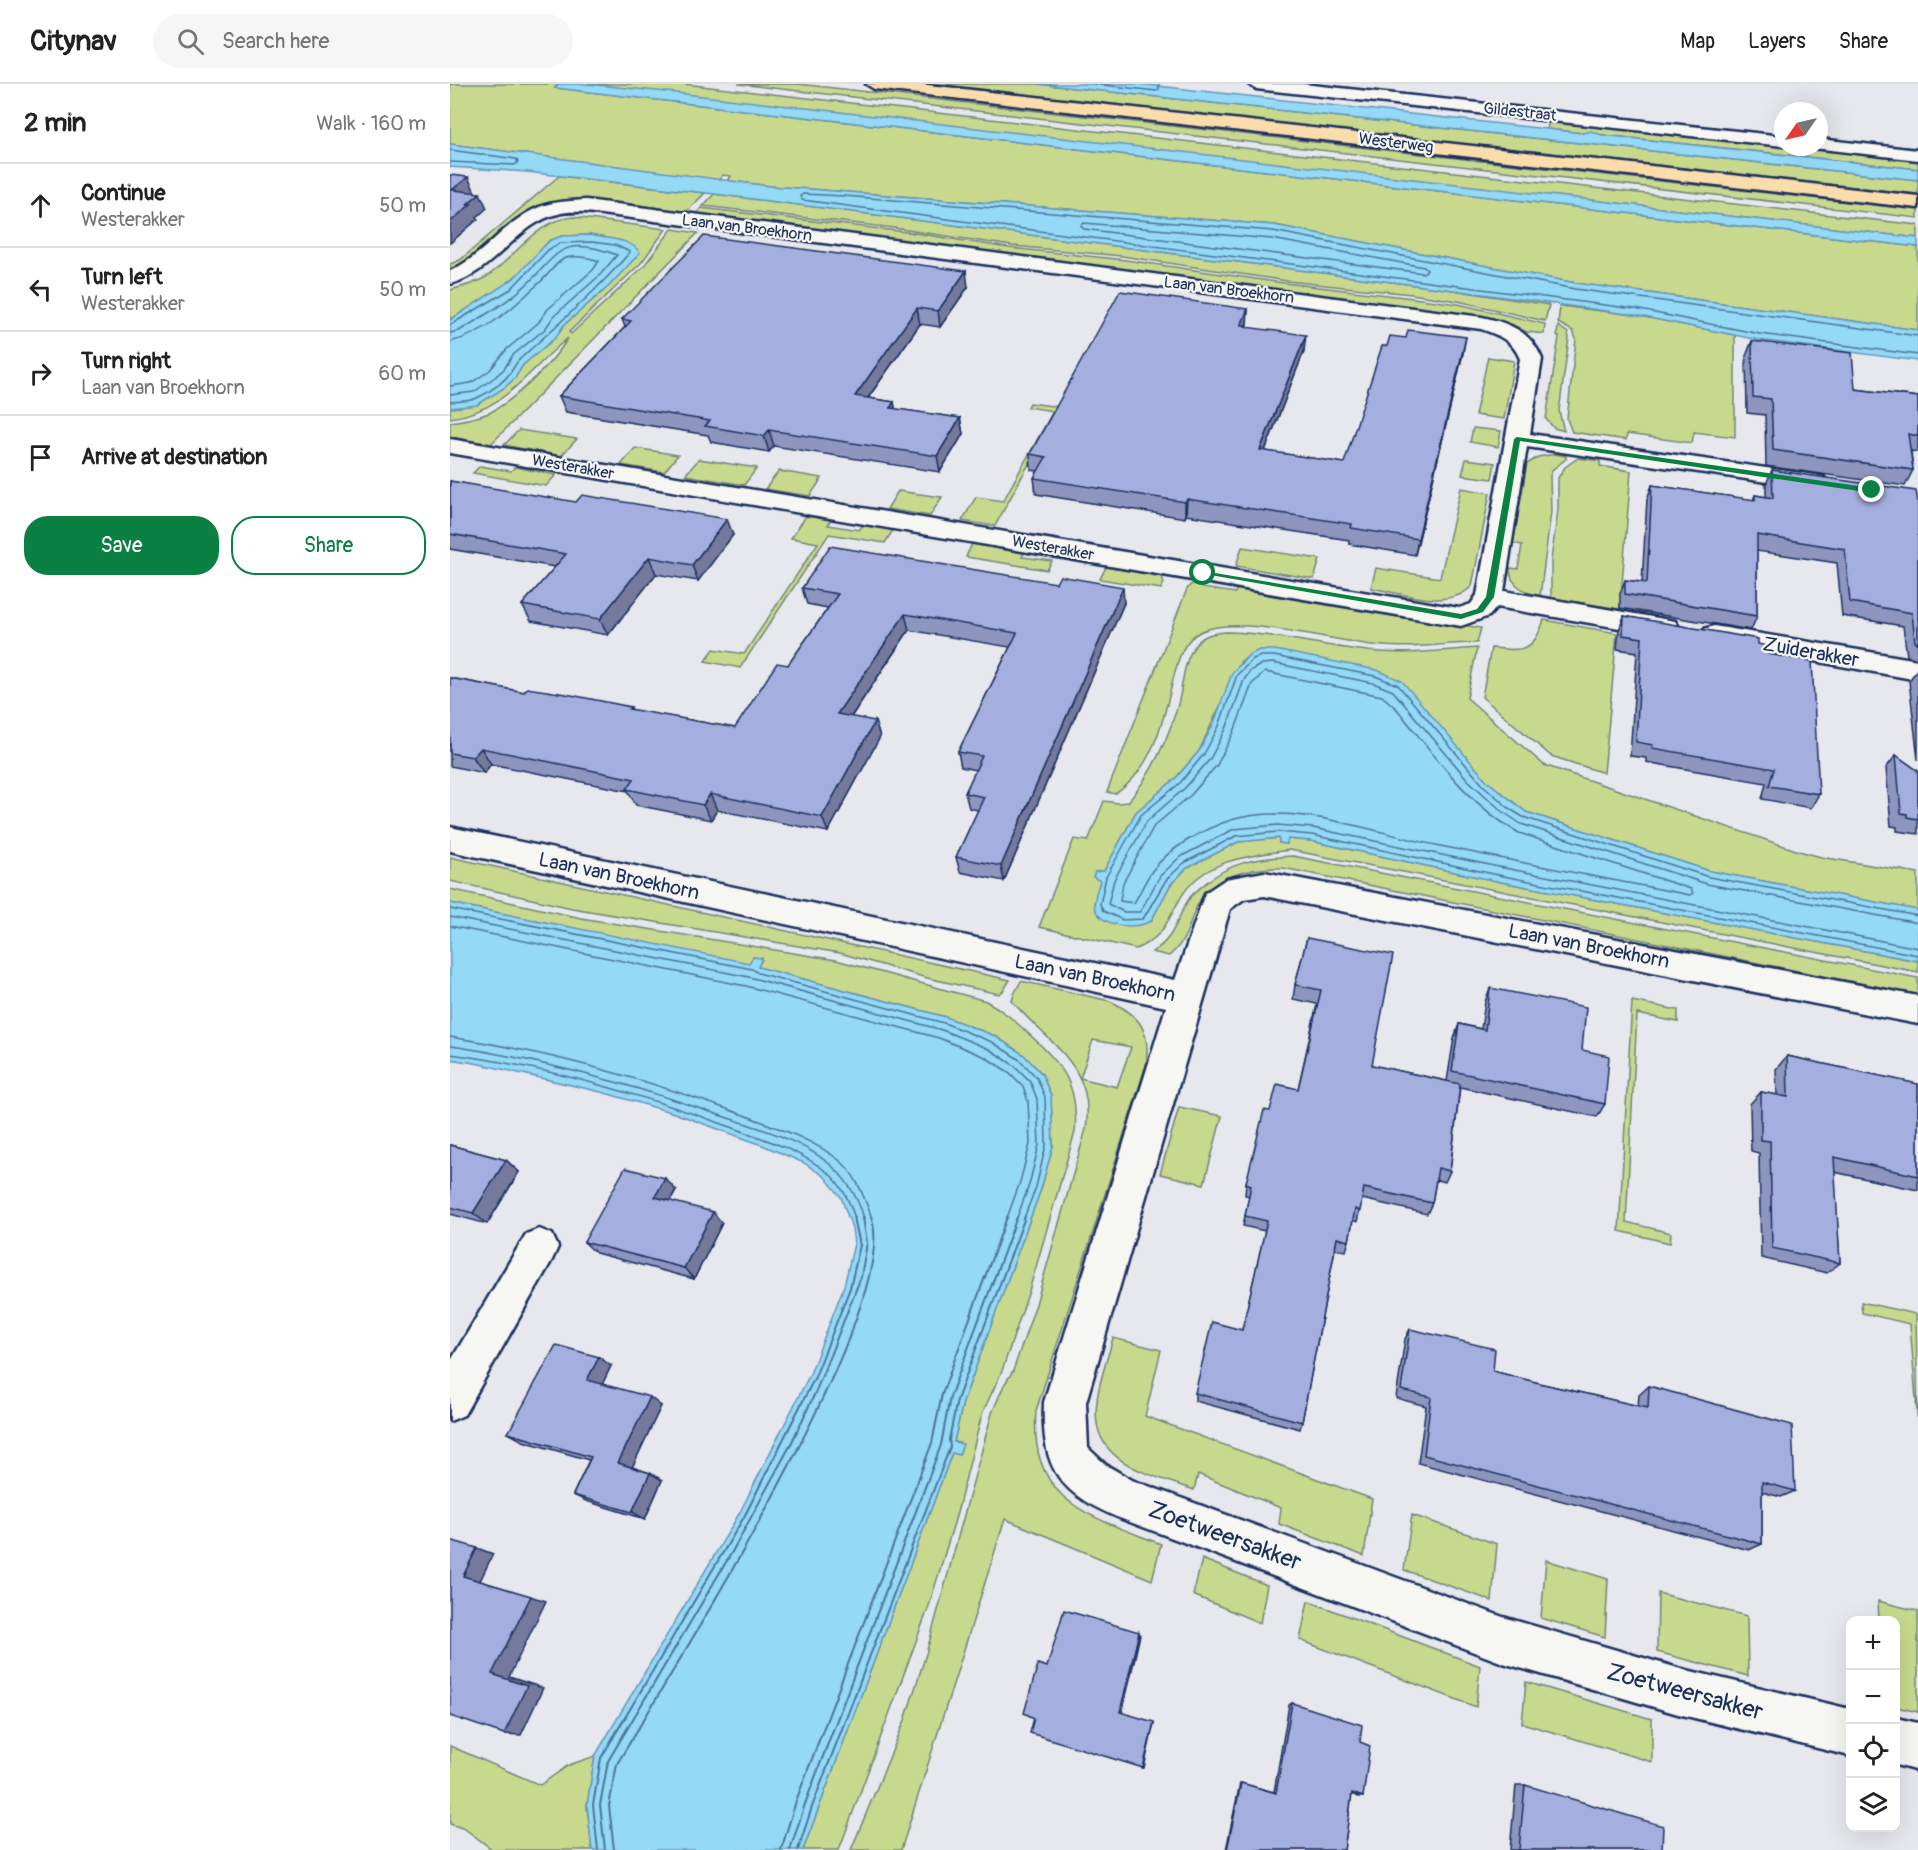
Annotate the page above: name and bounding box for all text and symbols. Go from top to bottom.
search box [153,14,573,68]
text: Citynav [30,24,117,59]
icon: search [174,25,207,58]
text: Search here [222,27,329,55]
text: Map [1680,28,1715,55]
text: Layers [1748,28,1806,55]
text: Share [1839,28,1888,55]
street label: Gildestraat [1482,98,1558,126]
north arrow [1774,102,1828,156]
text: 2 min [24,107,86,139]
text: Walk · 160 m [316,111,426,136]
street label: Westerweg [1357,128,1435,158]
text: Continue [81,179,165,207]
icon: ahead [24,189,57,222]
text: 50 m [379,193,426,218]
text: Westerakker [81,207,185,232]
street label: Laan van Broekhorn [681,210,813,246]
text: Turn left [81,263,163,291]
street label: Laan van Broekhorn [1163,272,1295,308]
icon: left [24,273,57,306]
text: 50 m [379,277,426,302]
text: Westerakker [81,291,185,316]
text: Turn right [81,347,171,375]
icon: right [24,357,57,390]
text: 60 m [379,361,426,386]
text: Laan van Broekhorn [81,375,245,400]
icon: arrive [24,441,57,474]
text: Arrive at destination [81,443,267,471]
street label: Westerakker [530,450,616,484]
route end [1858,476,1884,502]
button: Save [24,516,219,575]
button: Share [231,516,426,575]
street label: Westerakker [1010,531,1096,565]
route start [1189,559,1215,585]
street label: Zuiderakker [1761,631,1861,673]
street label: Laan van Broekhorn [536,847,702,905]
street label: Laan van Broekhorn [1506,918,1672,974]
street label: Laan van Broekhorn [1012,949,1178,1007]
street label: Zoetweersakker [1145,1495,1306,1577]
map controls [1846,1616,1900,1832]
button: + [1846,1616,1900,1670]
street label: Zoetweersakker [1604,1657,1767,1727]
button: − [1846,1670,1900,1724]
button: locate [1846,1724,1900,1778]
button: layers [1846,1778,1900,1832]

